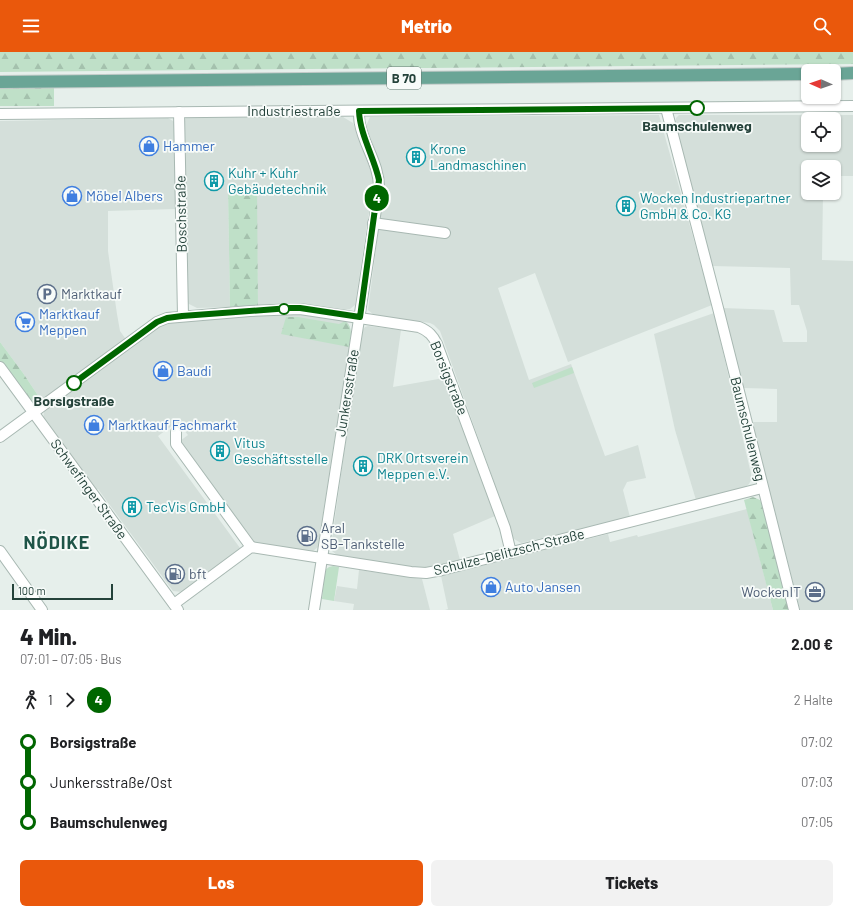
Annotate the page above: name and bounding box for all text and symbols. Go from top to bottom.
icon: menu [20,15,42,37]
text: Metrio [401,15,452,37]
icon: search [811,15,833,37]
north arrow [801,64,841,104]
map controls [801,64,841,200]
road number: B 70 [387,67,421,89]
marker: Baumschulenweg [689,100,705,116]
street label: Industriestraße [247,102,341,119]
button: locate [801,112,841,152]
place label: Baumschulenweg [642,117,752,134]
shop icon: Hammer [138,135,160,157]
place label: Hammer [163,137,215,154]
place label: Krone Landmaschinen [430,140,527,173]
building icon: Krone Landmaschinen [405,146,427,168]
button: layers [801,160,841,200]
place label: Kuhr + Kuhr Gebäudetechnik [228,164,327,197]
building icon: Kuhr + Kuhr Gebäudetechnik [203,170,225,192]
street label: Boschstraße [171,175,190,253]
shop icon: Möbel Albers [61,185,83,207]
line badge: 4 [364,185,390,211]
place label: Möbel Albers [86,187,163,204]
text: 4 [373,189,381,206]
place label: Wocken Industriepartner GmbH & Co. KG [640,189,791,222]
building icon: Wocken Industriepartner GmbH & Co. KG [615,195,637,217]
parking icon: Marktkauf [36,283,58,305]
place label: Marktkauf [61,285,122,302]
unlabelled marker [278,303,290,315]
place label: Marktkauf Meppen [39,305,100,338]
supermarket icon: Marktkauf Meppen [14,311,36,333]
street label: Borsigstraße [427,338,472,417]
street label: Junkersstraße [331,348,362,438]
shop icon: Baudi [152,360,174,382]
place label: Baudi [177,362,212,379]
marker: Borsigstraße [66,375,82,391]
street label: Baumschulenweg [727,375,770,483]
place label: Borsigstraße [34,392,115,409]
shop icon: Marktkauf Fachmarkt [83,414,105,436]
place label: Marktkauf Fachmarkt [108,416,237,433]
place label: Vitus Geschäftsstelle [234,434,328,467]
street label: Schwefinger Straße [47,435,132,542]
building icon: Vitus Geschäftsstelle [209,440,231,462]
place label: DRK Ortsverein Meppen e.V. [377,449,468,482]
building icon: DRK Ortsverein Meppen e.V. [352,455,374,477]
building icon: TecVis GmbH [121,496,143,518]
place label: TecVis GmbH [146,498,226,515]
place label: Aral SB-Tankstelle [321,519,405,552]
fuel station icon: Aral SB-Tankstelle [296,525,318,547]
street label: Schulze-Delitzsch-Straße [432,525,586,578]
district label: NÖDIKE [24,531,90,553]
fuel station icon: bft [164,563,186,585]
place label: bft [189,565,207,582]
shop icon: Auto Jansen [480,576,502,598]
place label: Auto Jansen [505,578,581,595]
office icon: WockenIT [804,581,826,603]
scale bar [12,582,113,601]
place label: WockenIT [741,583,801,600]
text: 100 m [18,584,46,597]
text: 4 Min. [20,623,77,649]
text: 2.00 € [791,635,833,653]
text: 07:01 – 07:05 · Bus [20,651,122,667]
icon: walk [20,689,42,711]
icon: forward [59,689,81,711]
text: 4 [95,691,103,708]
text: 1 [48,692,53,708]
text: 2 Halte [794,692,833,708]
text: Borsigstraße [50,733,137,751]
text: 07:02 [801,734,833,750]
text: Junkersstraße/Ost [50,773,172,791]
text: 07:03 [801,774,833,790]
text: Baumschulenweg [50,813,167,831]
text: 07:05 [801,814,833,830]
button: Los [20,860,423,906]
button: Tickets [431,860,833,906]

